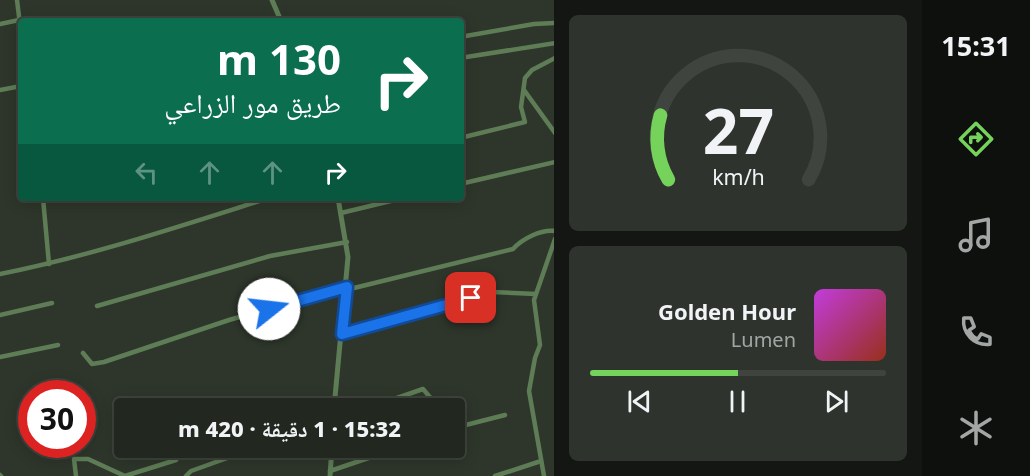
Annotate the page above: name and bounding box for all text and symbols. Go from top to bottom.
text: 15:31 [941,27,1011,64]
text: 130 m [217,30,341,87]
icon: right [362,42,440,120]
text: طريق مور الزراعي [164,84,341,121]
text: 27 [702,87,774,172]
icon: directions [955,118,997,160]
icon: left [130,156,163,189]
icon: ahead [193,156,226,189]
icon: ahead [256,156,289,189]
icon: right [319,156,352,189]
text: km/h [712,162,764,191]
icon: music [955,214,997,256]
pin [445,272,496,323]
position arrow [237,277,301,341]
icon: arrive [454,281,487,314]
text: Golden Hour [658,296,796,326]
icon: phone [955,311,997,353]
text: Lumen [731,326,796,353]
speed limit sign: 30 [18,380,96,458]
icon: previous [623,385,656,418]
icon: pause [721,385,754,418]
icon: next [820,385,853,418]
icon: climate [955,407,997,449]
text: 15:32 · 1 دقيقة · 420 m [178,413,401,443]

